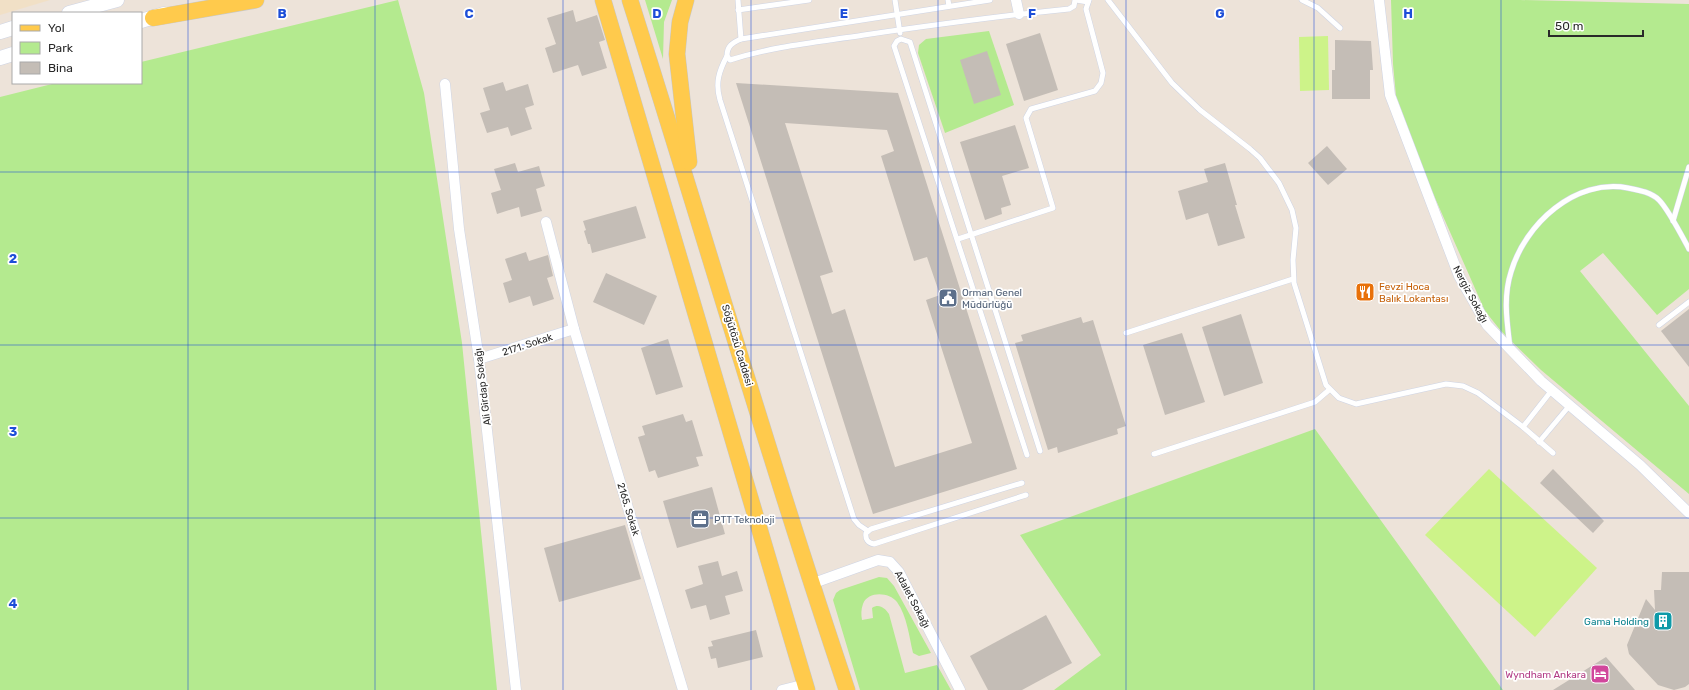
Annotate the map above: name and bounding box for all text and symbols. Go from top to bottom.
text: B [277,6,287,21]
text: C [464,6,474,21]
text: D [652,6,662,21]
text: E [840,6,848,21]
text: F [1028,6,1036,21]
text: G [1215,6,1225,21]
text: H [1403,6,1413,21]
legend [12,12,142,84]
scale bar [1549,12,1643,38]
text: 50 m [1555,19,1583,33]
text: Yol [48,21,65,35]
text: Park [48,41,74,55]
text: Bina [48,61,73,75]
text: 2 [9,251,17,266]
street label: Nergiz Sokağı [1450,264,1490,325]
restaurant icon: Fevzi Hoca Balık Lokantası [1354,281,1376,303]
place label: Fevzi Hoca Balık Lokantası [1379,281,1448,305]
public building icon: Orman Genel Müdürlüğü [937,287,959,309]
place label: Orman Genel Müdürlüğü [962,287,1022,311]
street label: Söğütözü Caddesi [719,303,755,387]
street label: 2171. Sokak [501,331,555,359]
street label: Ali Girdap Sokağı [472,348,494,426]
text: 3 [9,424,18,439]
street label: 2165. Sokak [614,481,642,538]
office icon: PTT Teknoloji [689,508,711,530]
place label: PTT Teknoloji [714,514,774,526]
street label: Adalet Sokağı [892,569,932,630]
text: 4 [9,596,18,611]
building icon: Gama Holding [1652,610,1674,632]
place label: Gama Holding [1584,616,1649,628]
hotel icon: Wyndham Ankara [1589,663,1611,685]
place label: Wyndham Ankara [1505,669,1586,681]

